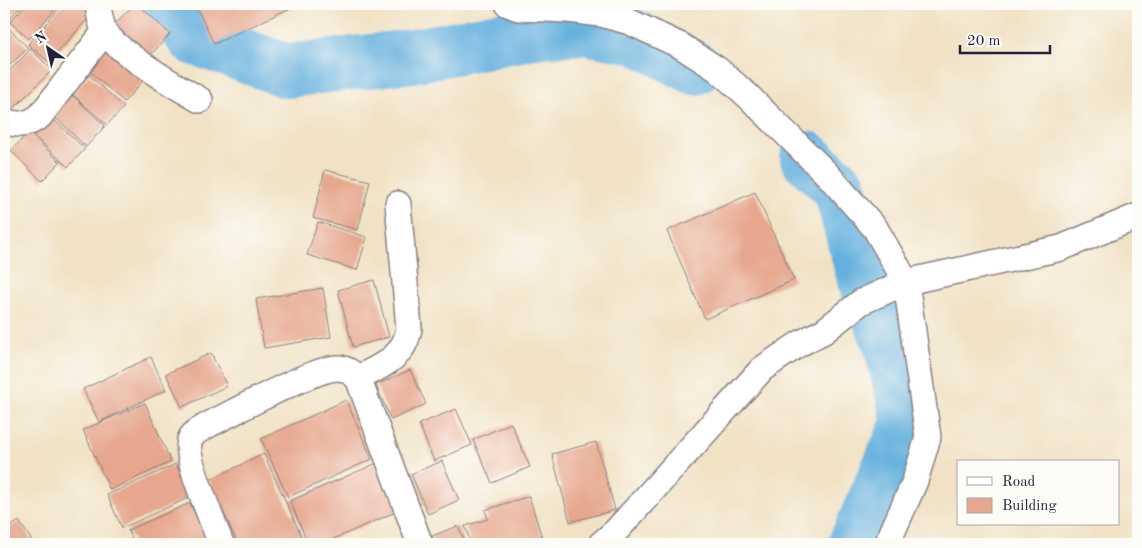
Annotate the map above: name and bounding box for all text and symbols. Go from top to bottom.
north arrow [22,22,72,72]
scale bar [960,22,1050,54]
text: N [33,29,50,47]
text: 20 m [967,34,1001,49]
legend [957,460,1120,526]
text: Road [1002,475,1036,490]
text: Building [1002,499,1057,514]

